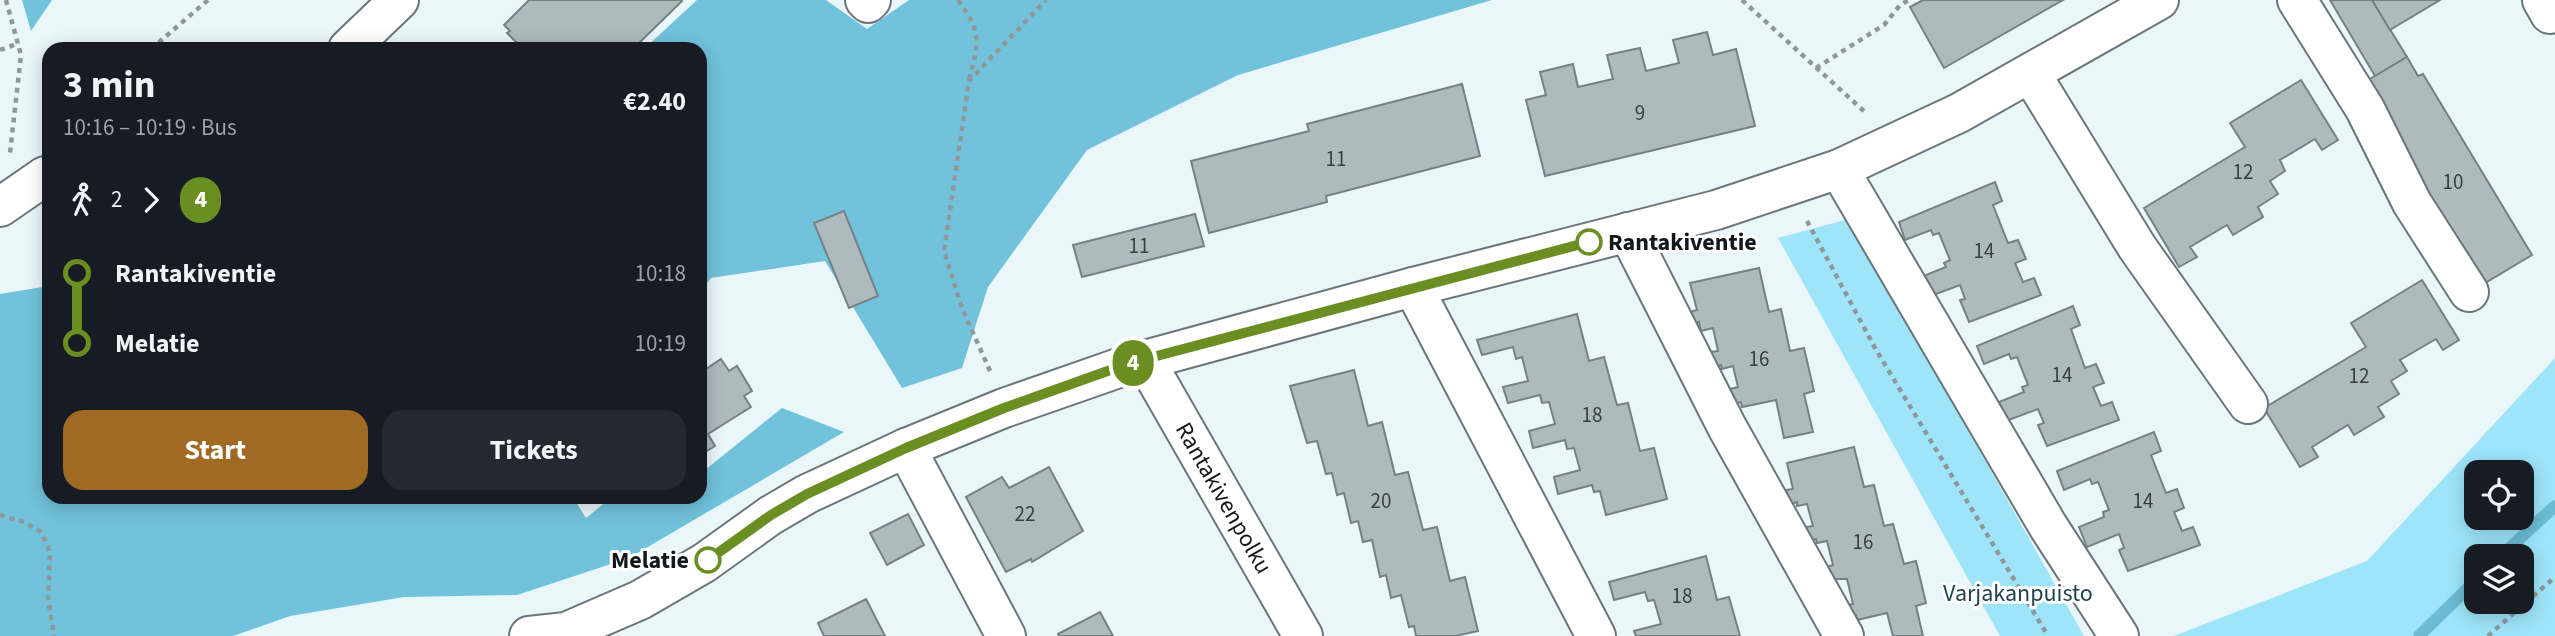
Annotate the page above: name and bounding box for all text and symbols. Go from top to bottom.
text: 3 min [63,58,155,112]
text: €2.40 [623,83,686,120]
house number: 9 [1635,98,1645,128]
text: 10:16 – 10:19 · Bus [63,111,237,144]
house number: 11 [1326,144,1346,174]
house number: 12 [2233,157,2253,187]
house number: 10 [2443,167,2463,197]
icon: walk [63,181,101,219]
icon: forward [132,181,170,219]
text: 4 [194,182,207,217]
text: 2 [111,183,122,216]
place label: Rantakiventie [1608,225,1757,260]
marker: Rantakiventie [1576,229,1602,255]
house number: 11 [1129,231,1149,261]
house number: 14 [1974,236,1994,266]
text: Rantakiventie [115,255,276,292]
text: 10:18 [635,257,686,290]
text: Melatie [115,325,200,362]
text: 10:19 [635,327,686,360]
line badge: 4 [1110,340,1156,386]
house number: 16 [1749,344,1769,374]
text: 4 [1127,345,1139,380]
house number: 14 [2052,360,2072,390]
house number: 12 [2349,361,2369,391]
house number: 18 [1582,400,1602,430]
button: Start [63,410,368,490]
button: Tickets [382,410,686,490]
street label: Rantakivenpolku [1166,416,1281,581]
map controls [2464,460,2534,614]
button: locate [2464,460,2534,530]
house number: 20 [1371,486,1391,516]
house number: 14 [2133,486,2153,516]
house number: 22 [1015,499,1035,529]
house number: 16 [1853,527,1873,557]
place label: Melatie [611,543,689,578]
button: layers [2464,544,2534,614]
marker: Melatie [695,547,721,573]
park label: Varjakanpuisto [1943,576,2093,611]
house number: 18 [1672,581,1692,611]

